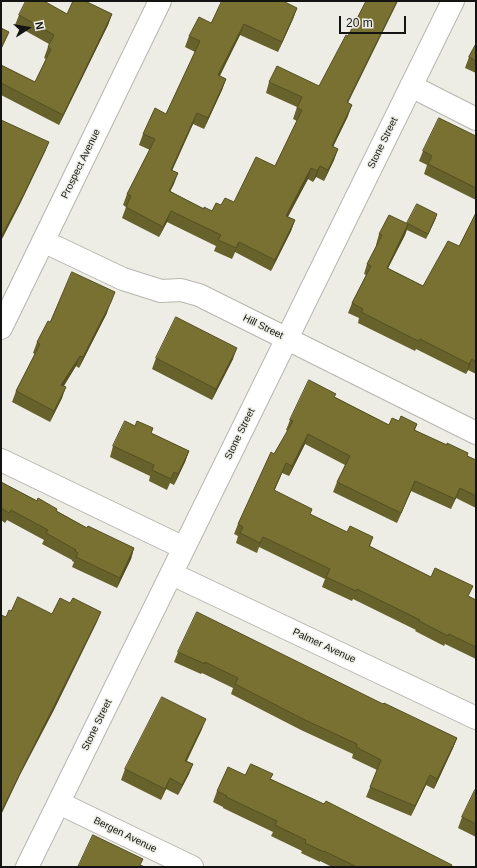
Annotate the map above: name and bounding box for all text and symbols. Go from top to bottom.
north arrow [8,8,48,48]
scale bar [341,8,408,34]
text: 20 m [346,16,373,30]
text: N [33,20,46,31]
street label: Stone Street [365,115,401,171]
street label: Prospect Avenue [59,127,103,201]
street label: Hill Street [241,312,285,342]
street label: Stone Street [222,406,258,462]
street label: Palmer Avenue [291,626,357,666]
street label: Stone Street [79,697,115,753]
street label: Bergen Avenue [91,815,159,855]

